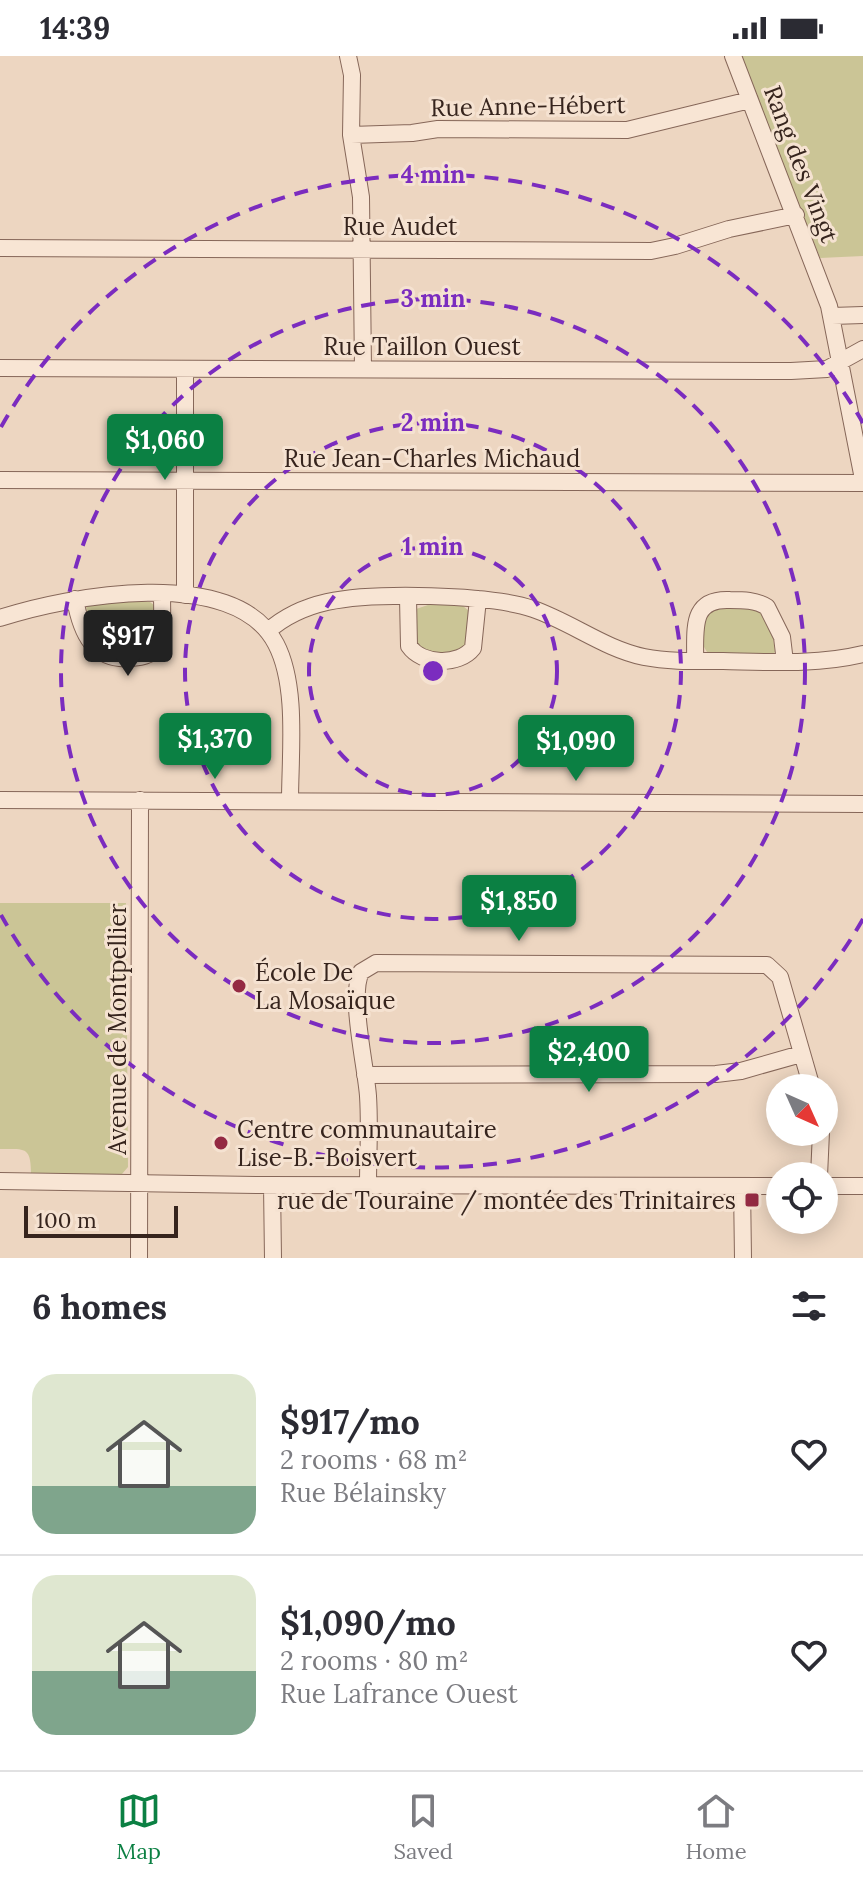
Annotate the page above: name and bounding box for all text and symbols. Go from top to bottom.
text: 14:39 [40,9,110,47]
street label: Rang des Vingt [757,81,845,248]
street label: Rue Anne-Hébert [430,89,627,123]
text: 4 min [401,159,465,190]
street label: Rue Audet [343,211,458,242]
text: 3 min [401,283,466,314]
street label: Rue Taillon Ouest [323,331,521,362]
text: 2 min [401,407,465,438]
pin: $1,060 [100,414,230,482]
text: $1,060 [125,423,205,456]
street label: Rue Jean-Charles Michaud [284,443,580,474]
text: 1 min [402,531,464,562]
pin: $917 [81,610,175,678]
text: $917 [101,619,155,652]
centre of rings [419,657,447,685]
pin: $1,370 [150,713,280,781]
pin: $1,090 [511,715,641,783]
text: $1,370 [177,722,253,755]
text: $1,090 [536,724,616,757]
pin: $1,850 [454,875,584,943]
text: $1,850 [480,884,558,917]
street label: Avenue de Montpellier [102,903,133,1156]
place label: École De La Mosaïque [255,957,395,1016]
marker: École De La Mosaïque [230,977,248,995]
pin: $2,400 [524,1026,654,1094]
text: $2,400 [548,1035,630,1068]
north arrow [766,1074,838,1146]
map controls [766,1074,838,1234]
place label: Centre communautaire Lise-B.-Boisvert [237,1114,497,1173]
marker: Centre communautaire Lise-B.-Boisvert [212,1134,230,1152]
button: locate [766,1162,838,1234]
place label: rue de Touraine / montée des Trinitaires [277,1185,736,1216]
marker: rue de Touraine / montée des Trinitaires [743,1191,761,1209]
scale bar [24,1202,178,1238]
text: 100 m [36,1206,97,1234]
icon: filters [787,1284,831,1328]
text: 6 homes [32,1285,167,1328]
text: $917/mo [280,1400,420,1443]
icon: home [96,1406,192,1502]
icon: heart [787,1432,831,1476]
text: 2 rooms · 68 m² [280,1443,468,1476]
text: Rue Bélainsky [280,1476,446,1509]
text: $1,090/mo [280,1601,456,1644]
icon: home [96,1607,192,1703]
icon: heart [787,1633,831,1677]
text: 2 rooms · 80 m² [280,1644,469,1677]
text: Rue Lafrance Ouest [280,1677,518,1710]
tab: Map [116,1789,161,1865]
tab: Saved [393,1789,453,1865]
tab: Home [686,1789,747,1865]

